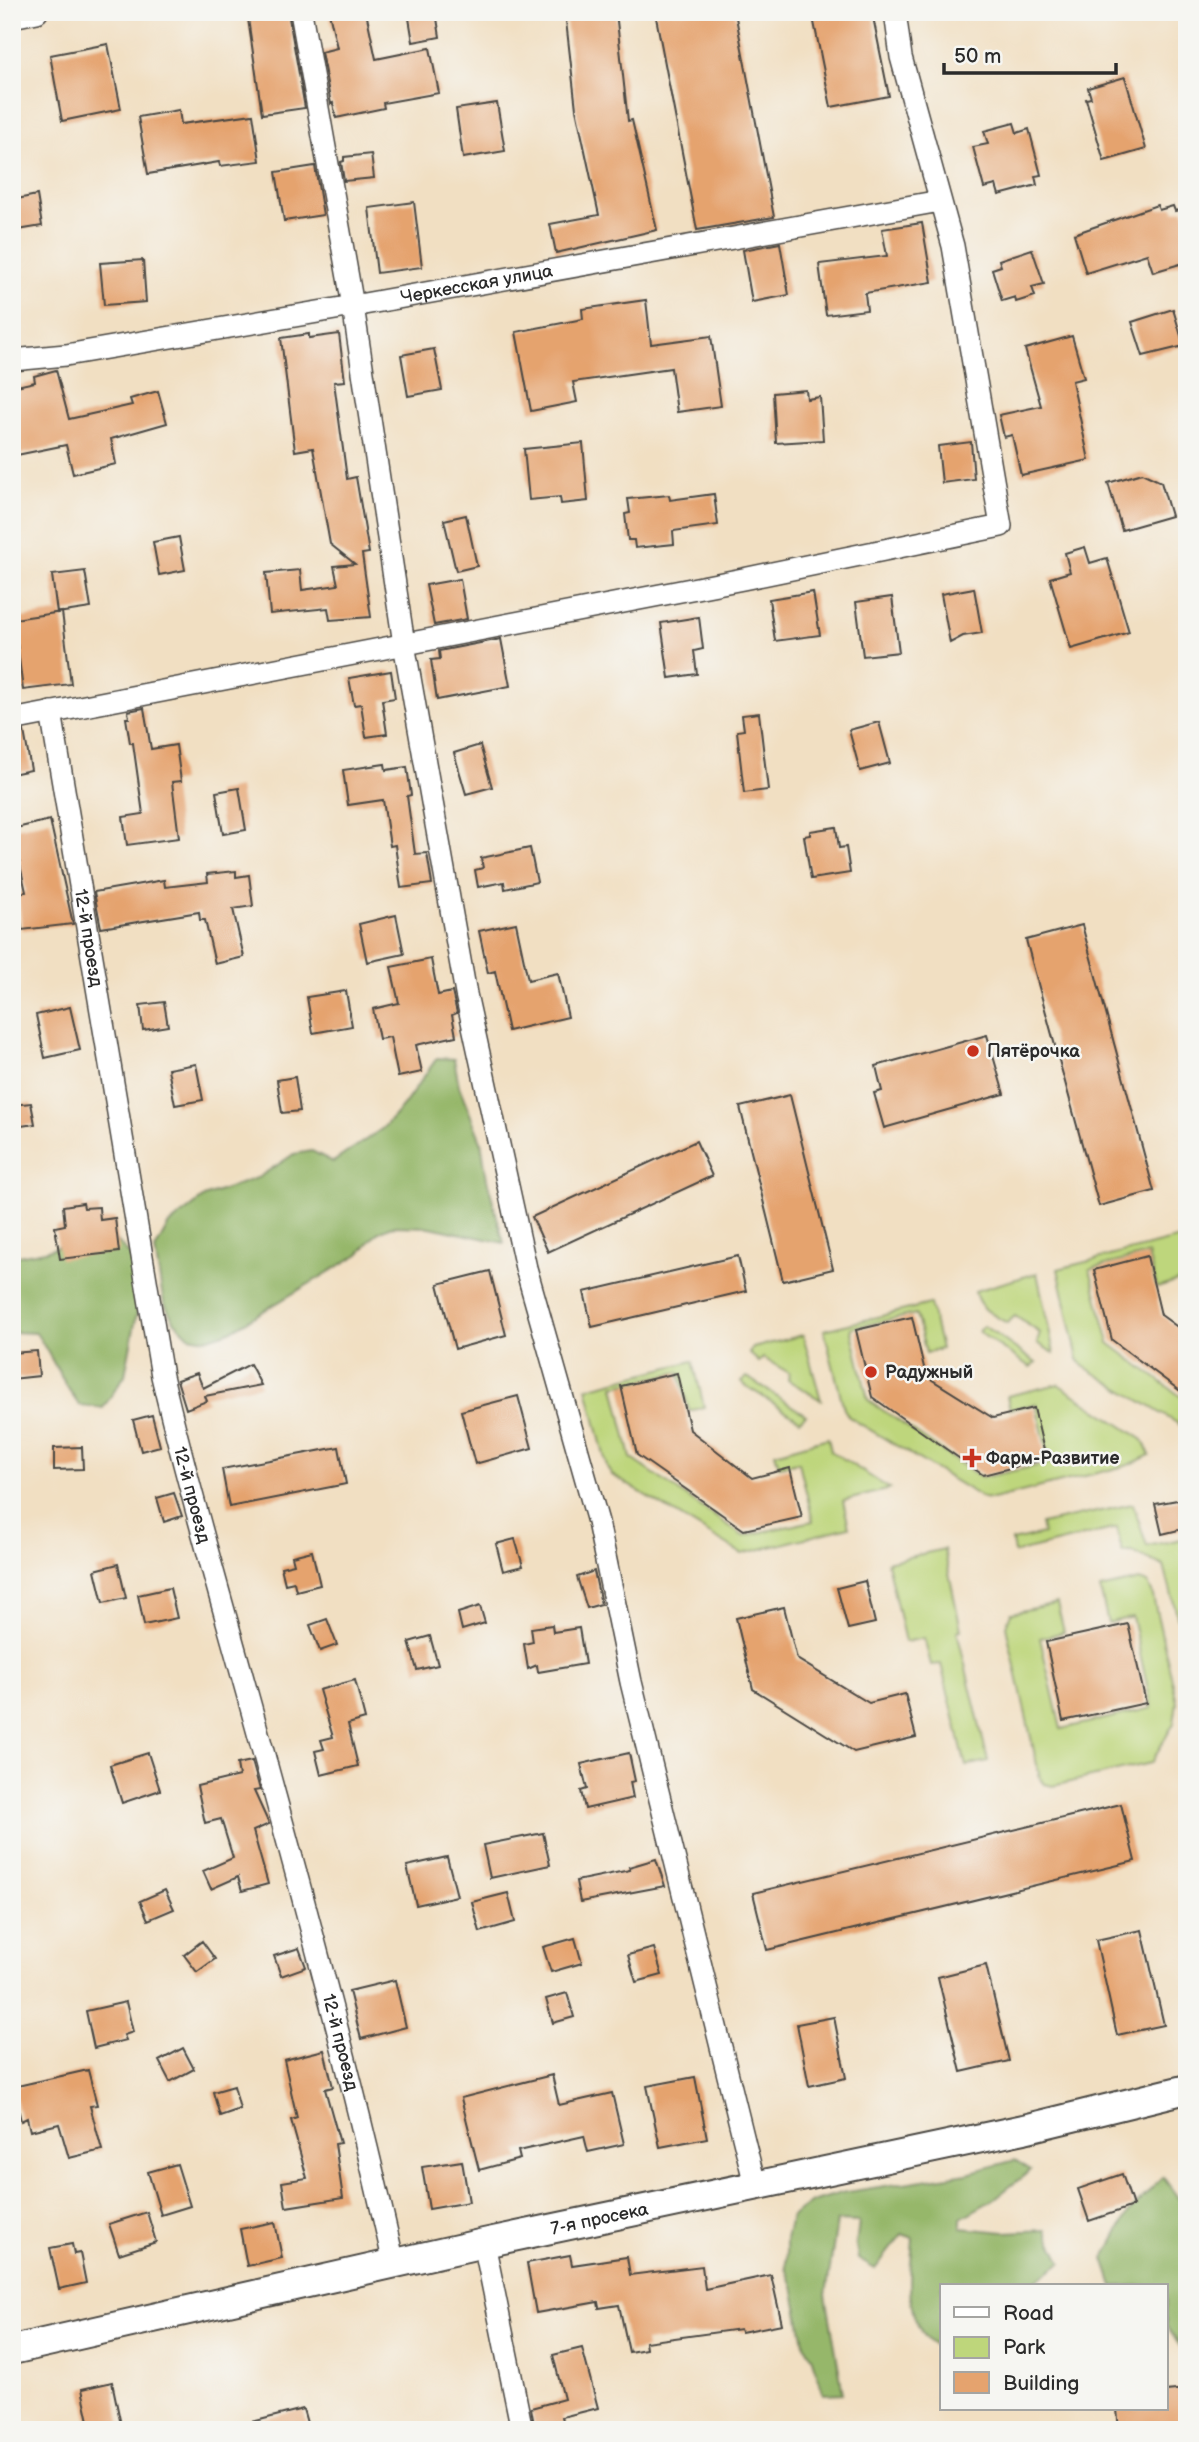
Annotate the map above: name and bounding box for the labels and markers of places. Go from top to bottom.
place label: Пятёрочка [987,1041,1080,1062]
marker: Пятёрочка [965,1043,981,1059]
place label: Радужный [885,1362,973,1383]
marker: Радужный [863,1364,879,1380]
place label: Фарм-Развитие [986,1448,1119,1469]
marker: Фарм-Развитие [964,1450,980,1466]

